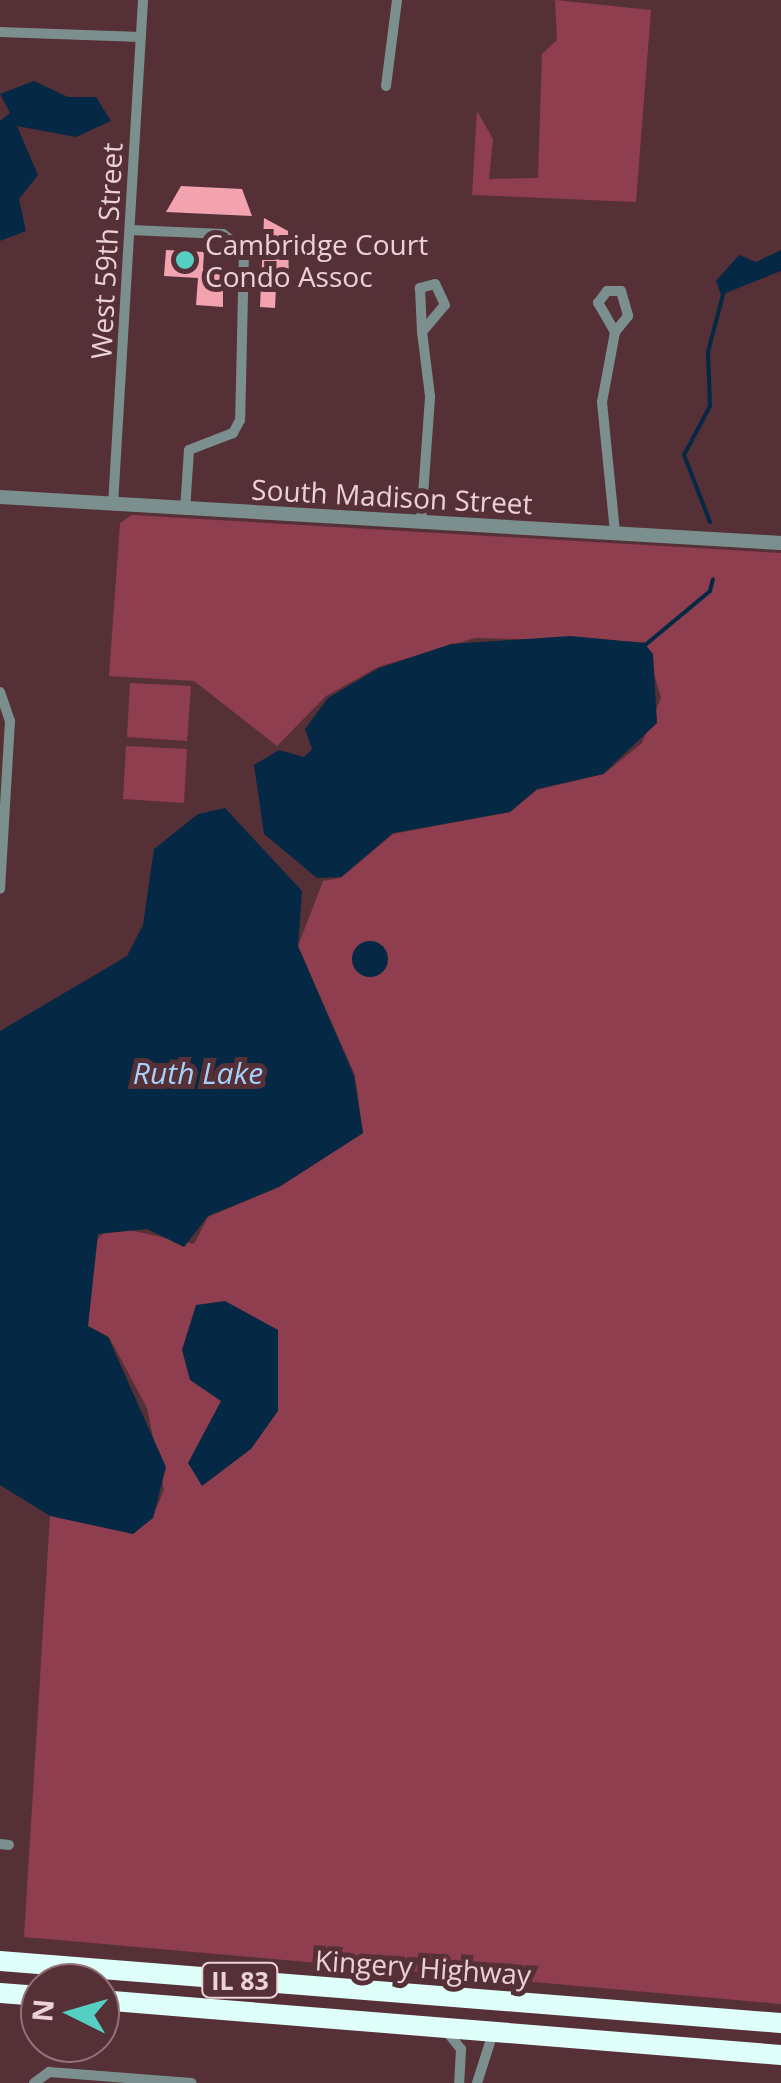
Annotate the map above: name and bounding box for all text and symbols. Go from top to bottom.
street label: West 59th Street [84,142,128,360]
place label: Cambridge Court Condo Assoc [205,227,428,293]
marker: Cambridge Court Condo Assoc [174,249,196,271]
street label: South Madison Street [251,472,533,520]
water label: Ruth Lake [133,1055,263,1091]
street label: Kingery Highway [314,1943,532,1991]
road number: IL 83 [200,1960,280,2000]
north arrow [20,1963,120,2063]
text: N [22,1998,62,2024]

